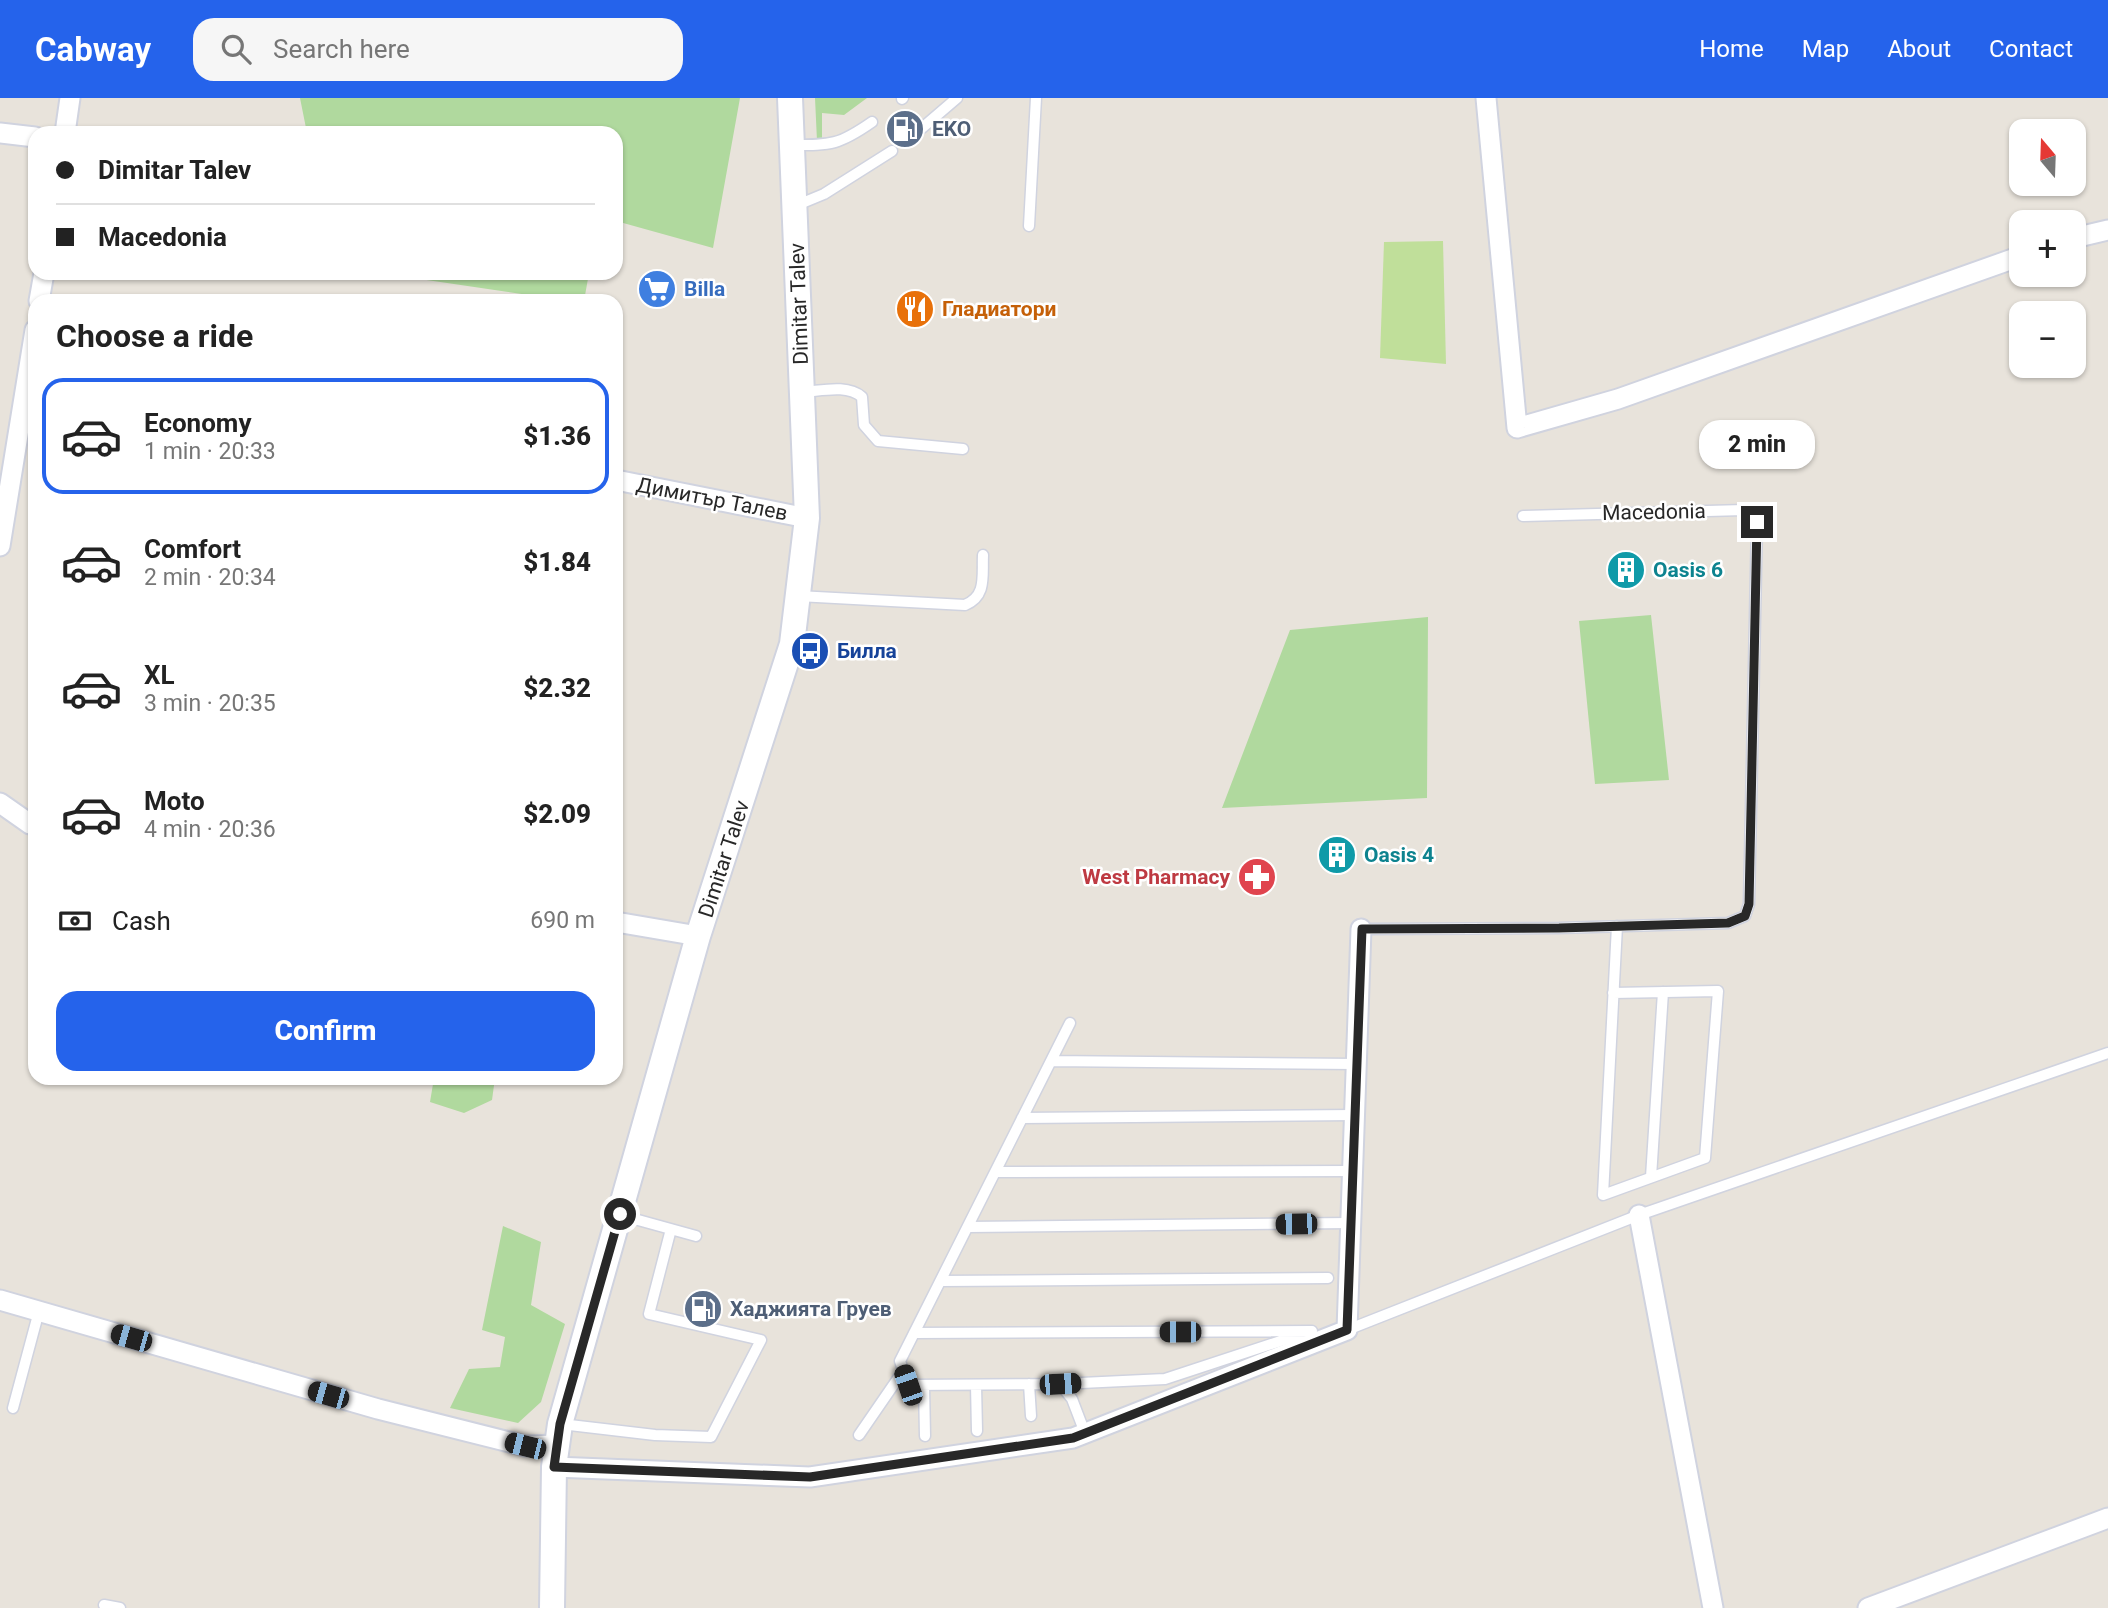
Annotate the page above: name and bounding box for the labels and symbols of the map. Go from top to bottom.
fuel station icon: EKO [884,108,926,150]
place label: EKO [932,117,971,141]
north arrow [2009,119,2086,196]
street label: Dimitar Talev [785,243,813,365]
supermarket icon: Billa [636,268,678,310]
place label: Billa [684,277,725,301]
restaurant icon: Гладиатори [894,288,936,330]
place label: Гладиатори [942,297,1056,321]
callout: 2 min [1699,420,1815,470]
street label: Димитър Талев [634,473,790,525]
street label: Macedonia [1602,499,1706,525]
route end [1741,506,1773,538]
building icon: Oasis 6 [1605,549,1647,591]
place label: Oasis 6 [1653,558,1723,582]
bus stop icon: Билла [789,630,831,672]
place label: Билла [837,639,897,663]
street label: Dimitar Talev [694,797,754,921]
building icon: Oasis 4 [1316,834,1358,876]
place label: Oasis 4 [1364,843,1434,867]
pharmacy icon: West Pharmacy [1236,856,1278,898]
place label: West Pharmacy [1082,865,1230,889]
route start [604,1198,636,1230]
car [1275,1213,1318,1235]
fuel station icon: Хаджията Груев [682,1288,724,1330]
place label: Хаджията Груев [730,1297,892,1321]
car [108,1322,155,1354]
car [1160,1322,1202,1343]
car [892,1362,925,1408]
car [1039,1372,1082,1396]
car [305,1379,352,1411]
car [503,1431,548,1461]

